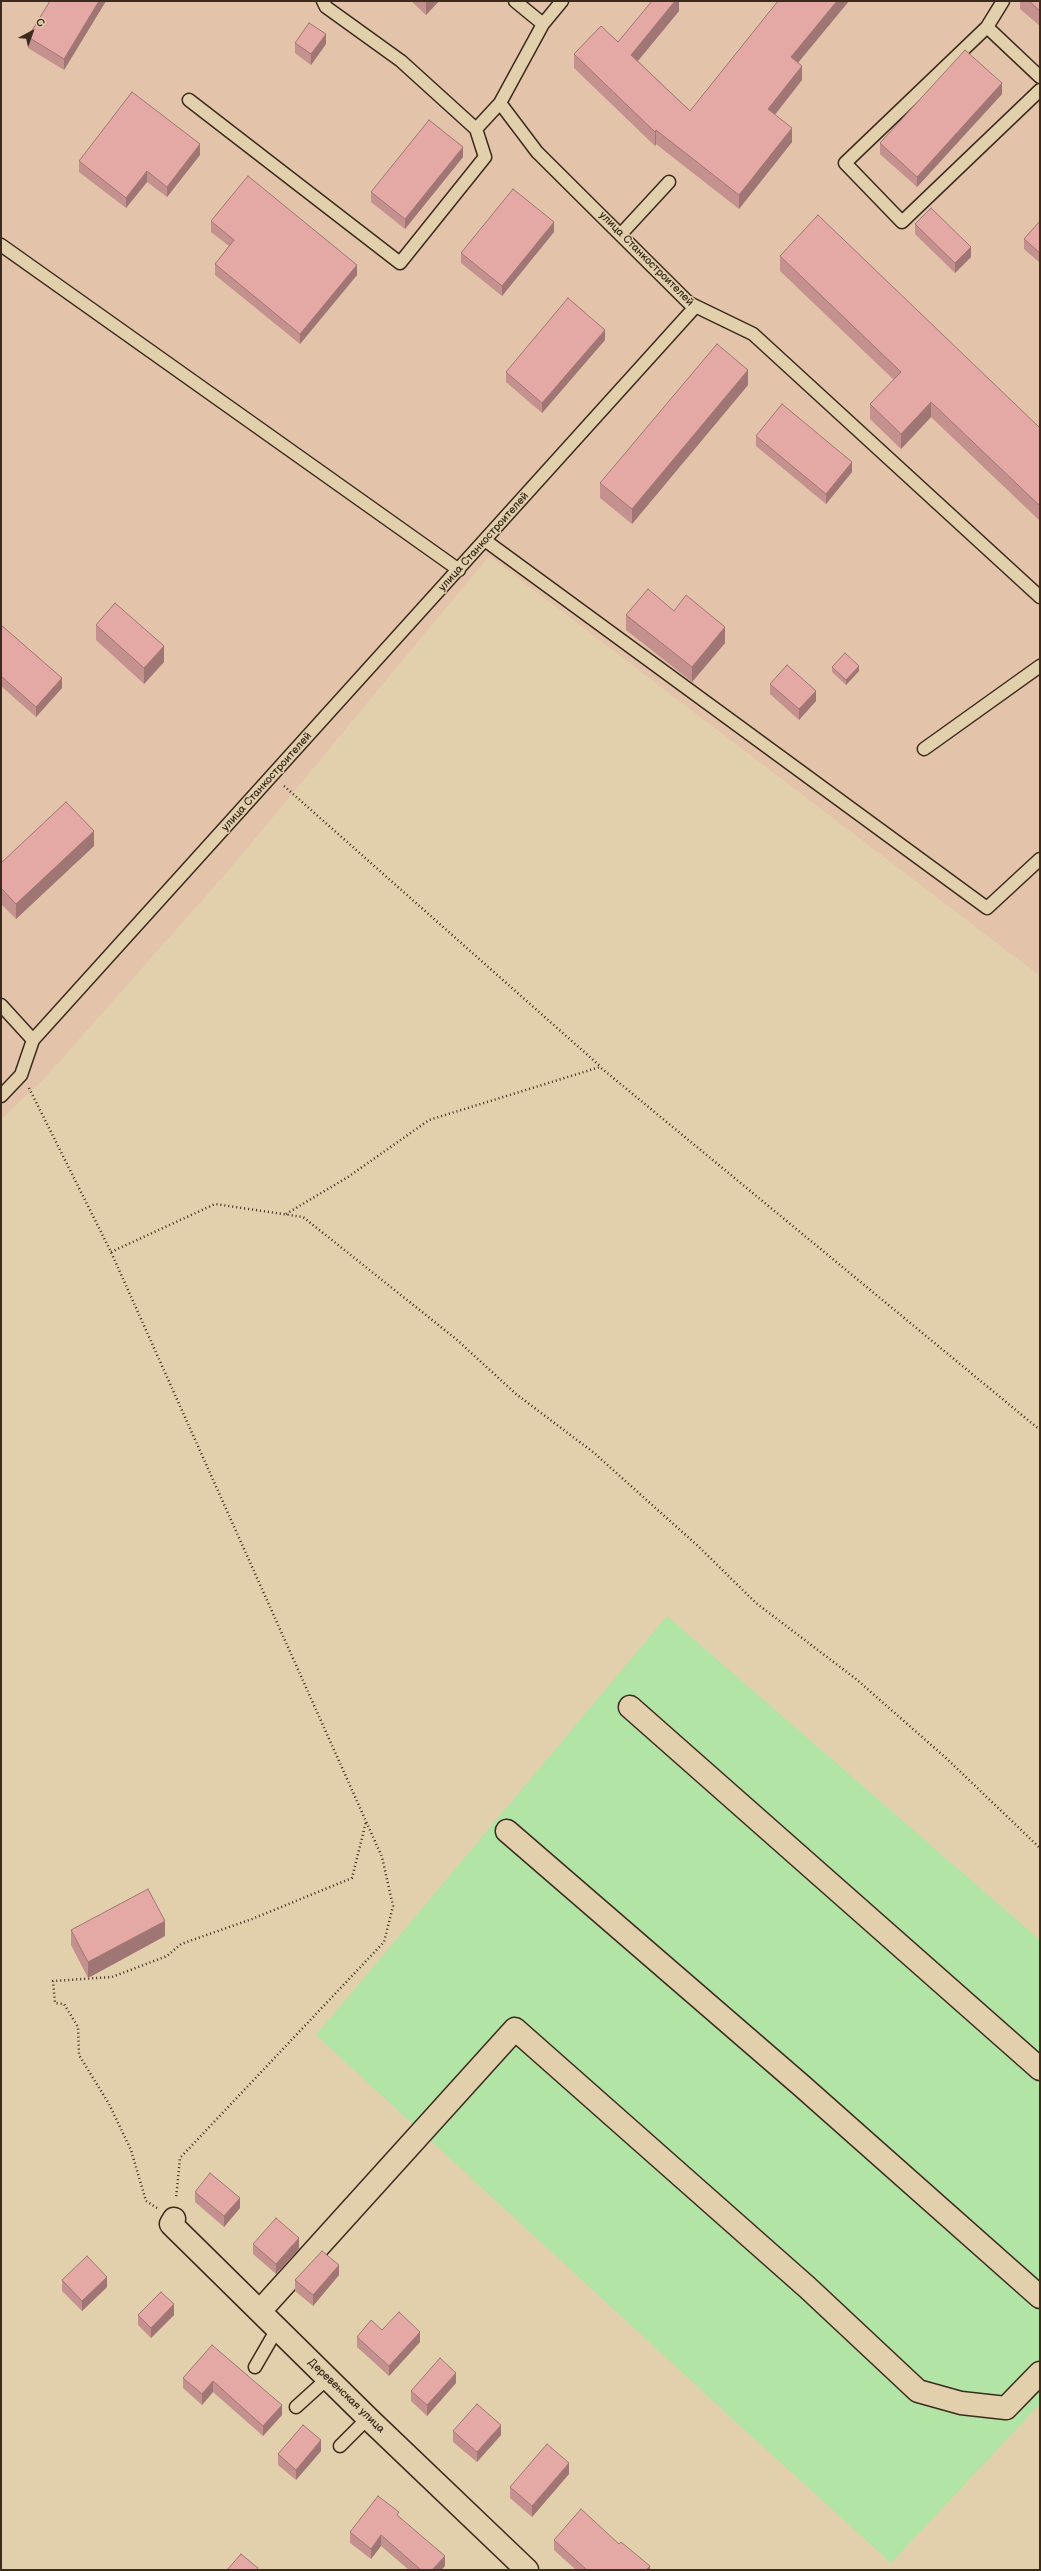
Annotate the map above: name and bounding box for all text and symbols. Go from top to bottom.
north arrow [12,12,52,52]
text: С [33,15,47,30]
street label: улица Станкостроителей [596,209,696,309]
street label: улица Станкостроителей [436,490,532,594]
street label: улица Станкостроителей [219,730,315,834]
street label: Деревенская улица [305,2356,387,2436]

